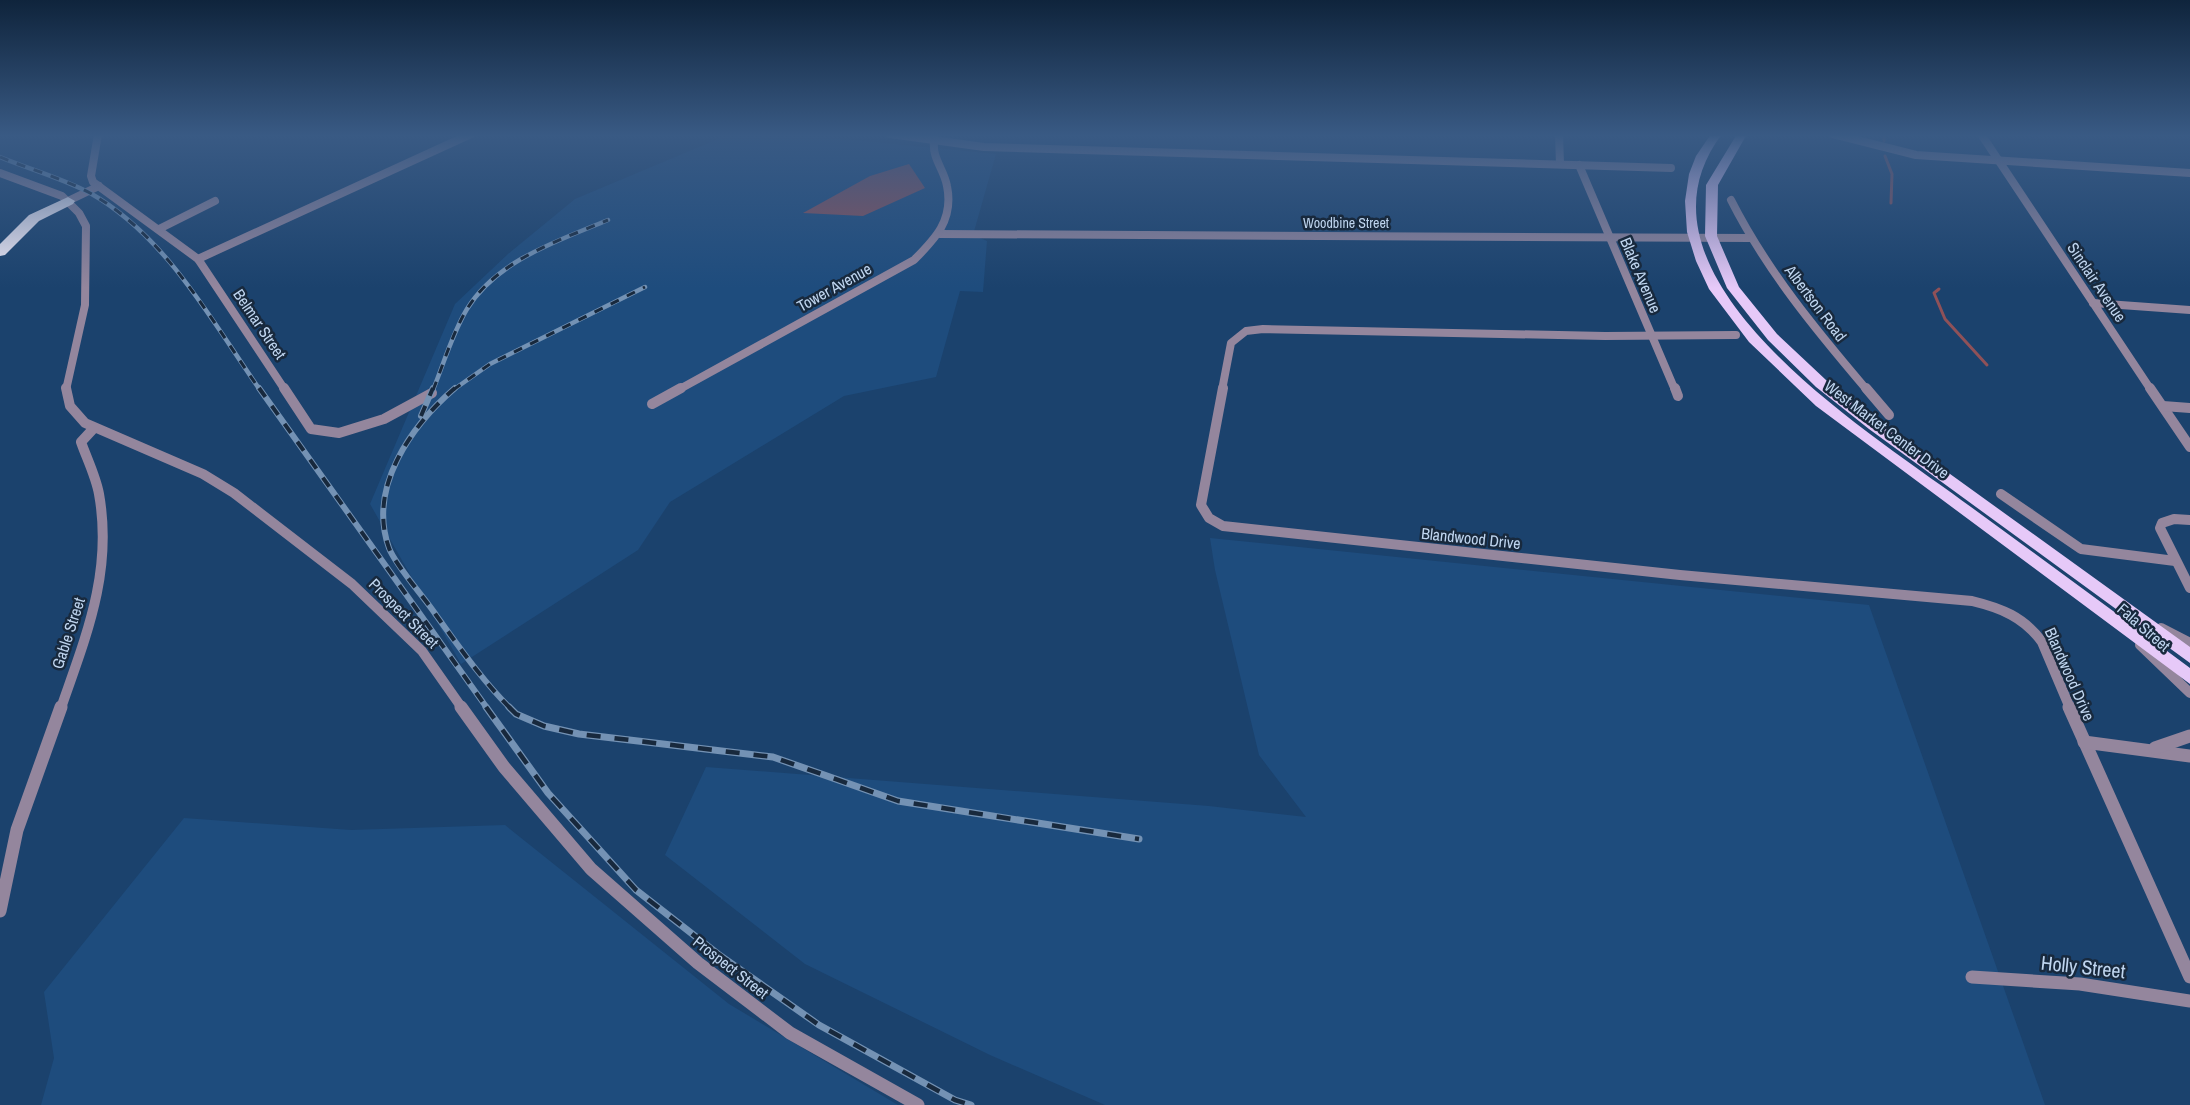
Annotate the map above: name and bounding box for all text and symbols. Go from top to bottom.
street label: Woodbine Street [1303,214,1389,232]
street label: Blake Avenue [1615,234,1667,316]
street label: Sinclair Avenue [2062,238,2132,326]
street label: Tower Avenue [793,257,875,317]
street label: Albertson Road [1779,259,1852,346]
street label: Belmar Street [228,285,292,364]
street label: West Market Center Drive [1820,375,1954,483]
street label: Blandwood Drive [1420,522,1522,554]
street label: Prospect Street [364,573,444,653]
street label: Gable Street [46,594,90,671]
street label: Fala Street [2113,598,2175,656]
street label: Blandwood Drive [2040,624,2100,724]
street label: Prospect Street [689,930,774,1004]
street label: Holly Street [2039,949,2127,984]

